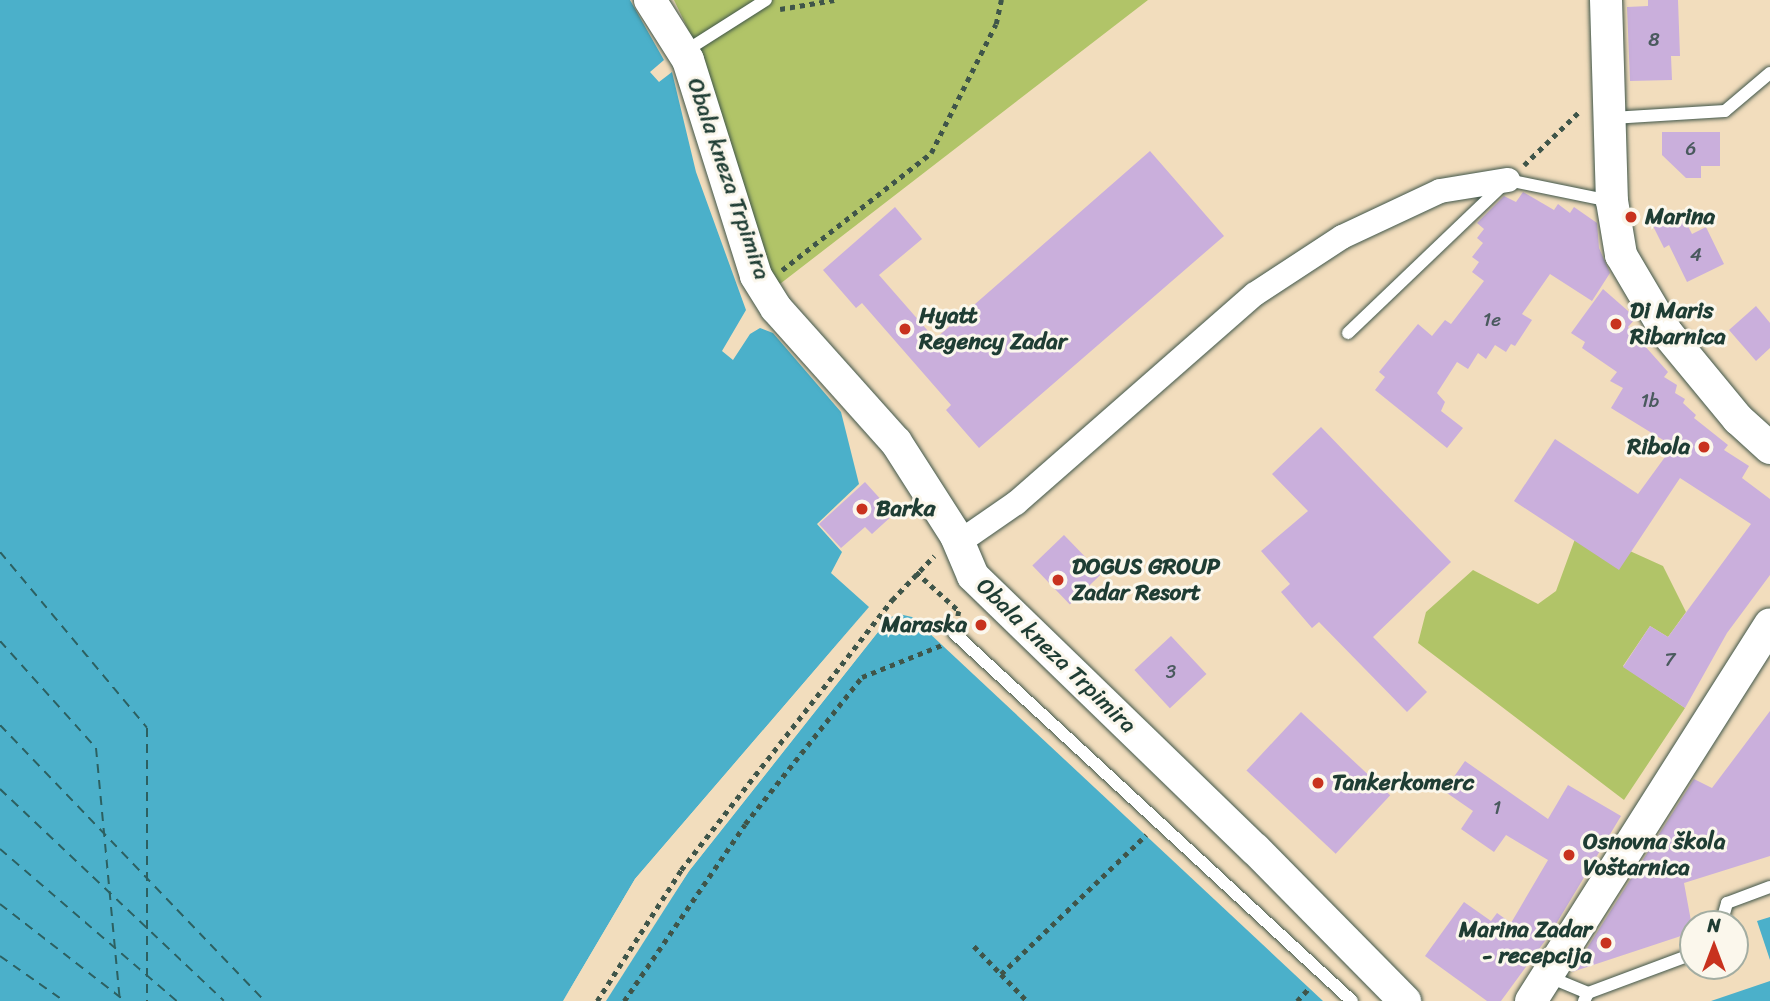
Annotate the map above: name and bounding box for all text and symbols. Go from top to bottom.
house number: 8 [1648,29,1660,51]
street label: Obala kneza Trpimira [680,74,776,284]
house number: 6 [1686,138,1696,160]
place label: Marina [1645,203,1715,231]
marker: Marina [1623,209,1639,225]
house number: 4 [1690,244,1702,266]
place label: Di Maris Ribarnica [1630,297,1726,351]
place label: Hyatt Regency Zadar [919,302,1067,356]
house number: 1e [1483,309,1501,331]
marker: Di Maris Ribarnica [1608,316,1624,332]
marker: Hyatt Regency Zadar [897,321,913,337]
house number: 1b [1641,390,1659,412]
place label: Ribola [1627,433,1690,461]
marker: Ribola [1696,439,1712,455]
place label: Barka [876,495,935,523]
marker: Barka [854,501,870,517]
place label: DOGUS GROUP Zadar Resort [1072,553,1220,607]
marker: DOGUS GROUP Zadar Resort [1050,572,1066,588]
street label: Obala kneza Trpimira [970,573,1142,739]
place label: Maraska [881,611,967,639]
marker: Maraska [973,617,989,633]
house number: 7 [1665,649,1675,671]
house number: 3 [1166,661,1176,683]
place label: Tankerkomerc [1332,769,1474,797]
marker: Tankerkomerc [1310,775,1326,791]
house number: 1 [1493,797,1501,819]
place label: Osnovna škola Voštarnica [1583,828,1726,882]
marker: Osnovna škola Voštarnica [1561,847,1577,863]
text: N [1707,909,1721,942]
north arrow [1679,910,1749,980]
place label: Marina Zadar - recepcija [1459,916,1592,970]
marker: Marina Zadar - recepcija [1598,935,1614,951]

